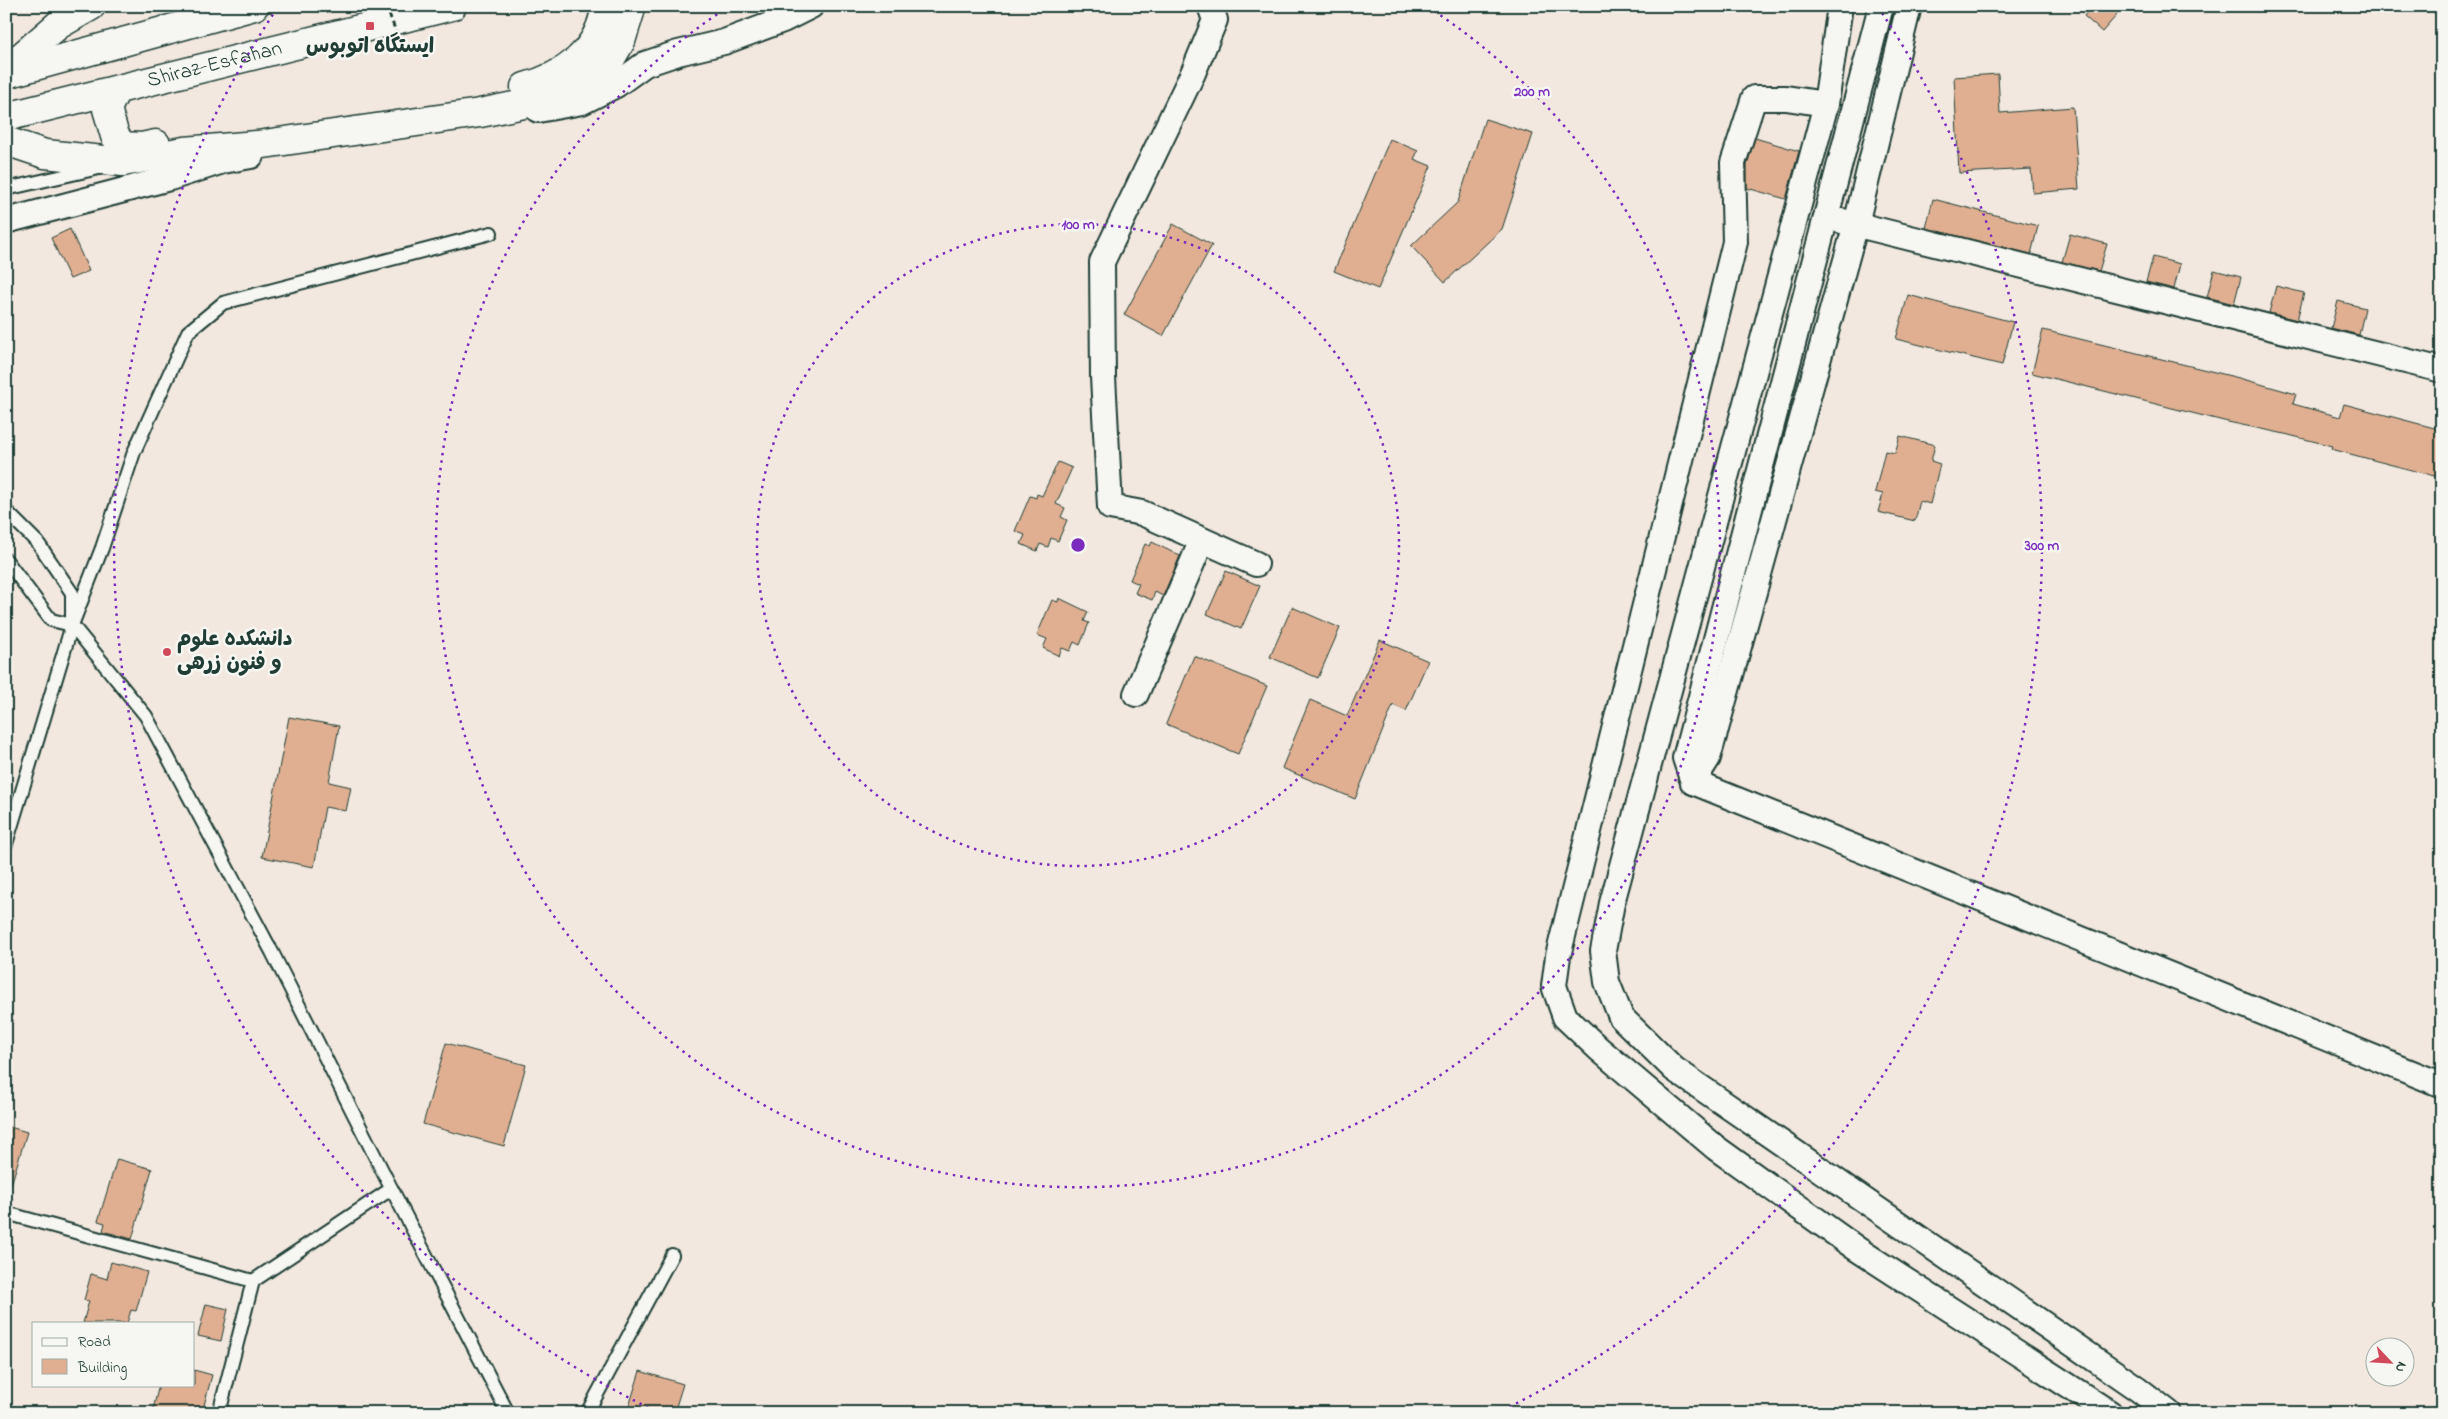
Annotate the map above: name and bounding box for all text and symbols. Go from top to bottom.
marker: ایستگاه اتوبوس [364,20,376,32]
place label: ایستگاه اتوبوس [306,32,434,62]
street label: Shiraz-Esfahan [144,34,285,96]
text: 200 m [1513,81,1550,103]
text: 100 m [1061,214,1095,236]
text: 300 m [2024,535,2060,557]
centre of rings [1069,536,1087,554]
place label: دانشکده علوم و فنون زرهی [177,625,292,679]
marker: دانشکده علوم و فنون زرهی [161,646,173,658]
legend [32,1322,195,1386]
text: Road [78,1331,111,1353]
north arrow [2366,1336,2416,1386]
text: Building [77,1357,127,1380]
text: N [2389,1358,2412,1376]

